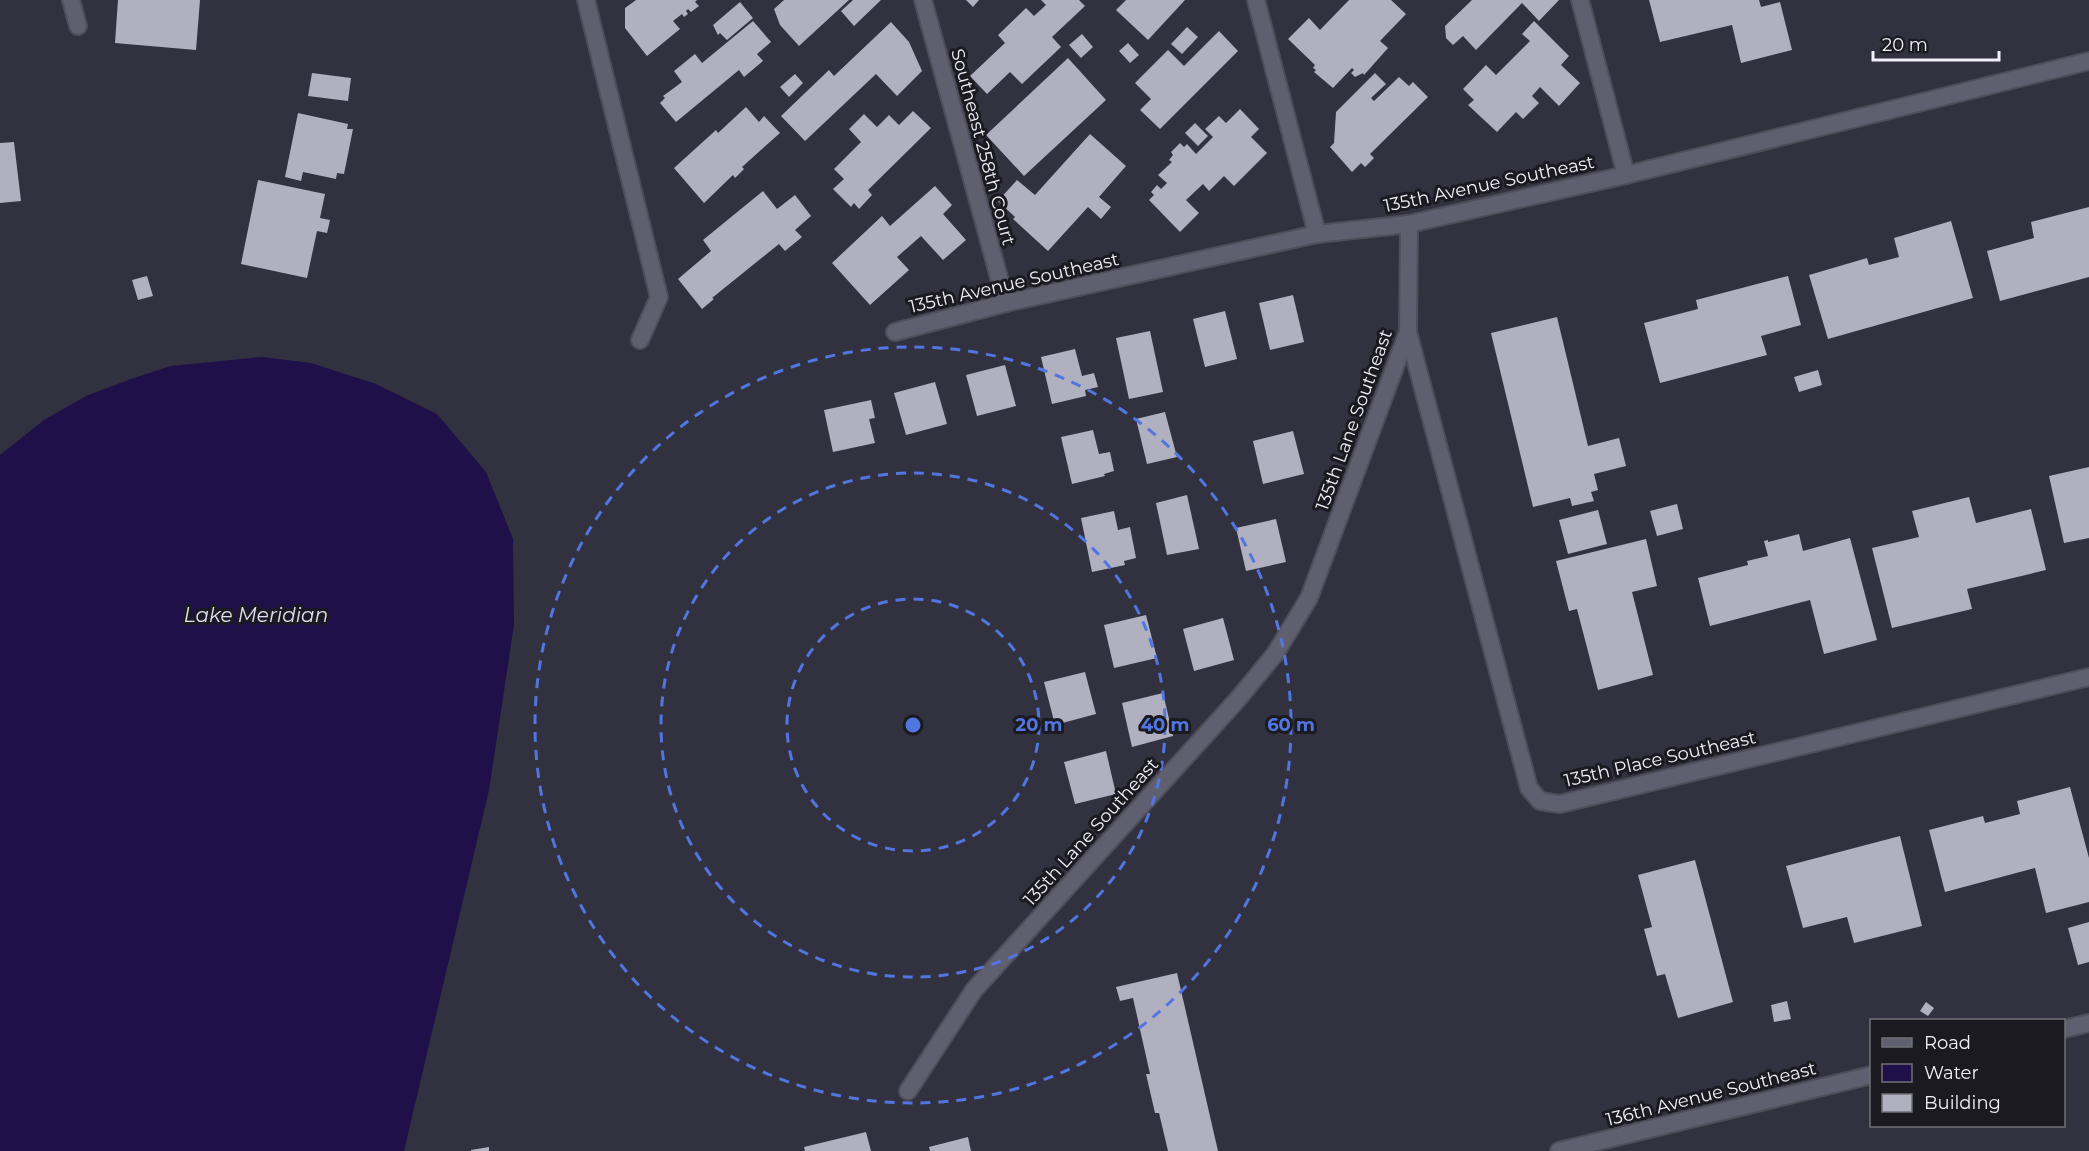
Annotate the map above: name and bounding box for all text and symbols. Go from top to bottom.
scale bar [1873,24,1999,62]
text: 20 m [1882,34,1928,56]
street label: Southeast 258th Court [946,46,1020,248]
street label: 135th Avenue Southeast [1382,151,1596,217]
street label: 135th Avenue Southeast [907,248,1121,318]
street label: 135th Lane Southeast [1311,326,1397,514]
water label: Lake Meridian [184,603,328,627]
text: 20 m [1016,714,1062,736]
text: 40 m [1141,714,1189,736]
text: 60 m [1267,714,1315,736]
centre of rings [903,715,923,735]
street label: 135th Place Southeast [1562,726,1758,792]
street label: 135th Lane Southeast [1019,754,1163,910]
legend [1870,1019,2065,1127]
text: Road [1924,1032,1971,1054]
street label: 136th Avenue Southeast [1604,1057,1818,1131]
text: Water [1924,1062,1979,1084]
text: Building [1924,1092,2001,1114]

